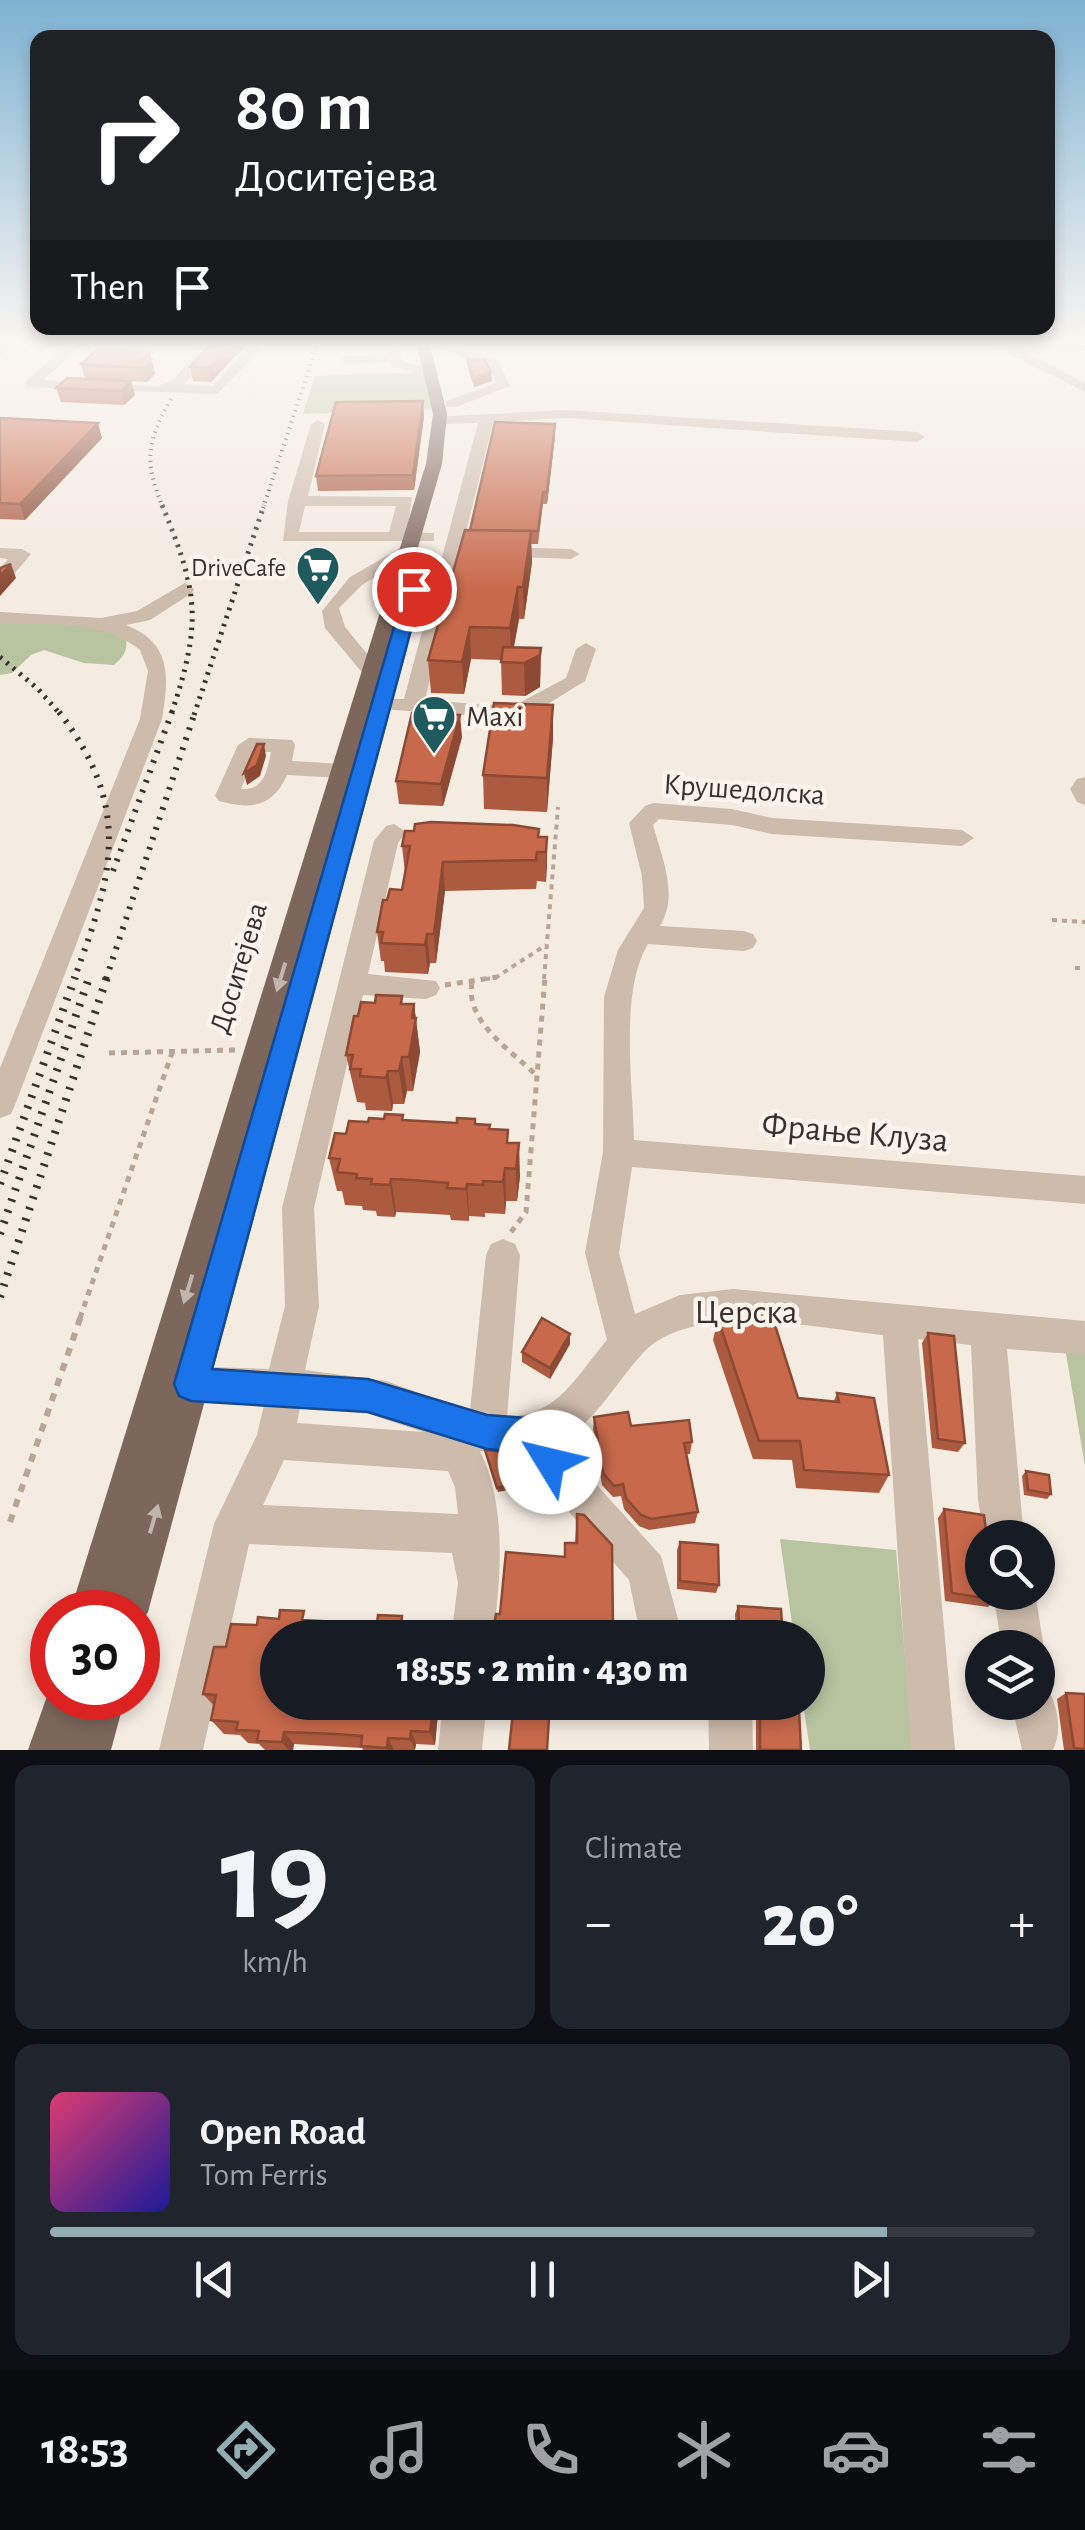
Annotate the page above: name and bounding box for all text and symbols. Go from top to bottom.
icon: right [70,70,200,200]
text: 80 m [235,73,373,143]
text: Доситејева [235,155,438,200]
icon: arrive [165,260,220,315]
text: Then [70,269,145,307]
supermarket icon: DriveCafe [295,545,341,606]
pin [372,547,457,632]
place label: DriveCafe [191,556,286,581]
icon: arrive [387,562,442,617]
supermarket icon: Maxi [411,694,457,755]
place label: Maxi [466,702,524,732]
street label: Крушедолска [662,769,826,811]
street label: Доситејева [205,899,273,1037]
one-way arrow [273,962,288,993]
street label: Фрање Клуза [760,1107,950,1159]
one-way arrow [180,1274,195,1304]
street label: Церска [694,1295,798,1330]
position arrow [498,1410,602,1514]
one-way arrow [146,1503,162,1534]
map controls [965,1520,1055,1720]
button: search [965,1520,1055,1610]
speed limit sign: 30 [30,1590,160,1720]
button: layers [965,1630,1055,1720]
text: 18:55 · 2 min · 430 m [397,1651,688,1689]
text: 19 [220,1813,330,1943]
text: Climate [585,1832,682,1864]
text: 20° [762,1885,858,1960]
text: − [585,1896,611,1951]
text: + [1009,1896,1035,1951]
text: km/h [242,1946,308,1978]
text: Open Road [200,2114,366,2152]
text: Tom Ferris [200,2159,328,2191]
icon: previous [187,2252,242,2307]
icon: pause [515,2252,570,2307]
icon: next [843,2252,898,2307]
icon: directions [211,2415,281,2485]
icon: music [364,2415,434,2485]
icon: phone [516,2415,586,2485]
icon: climate [669,2415,739,2485]
icon: car [821,2415,891,2485]
icon: filters [974,2415,1044,2485]
text: 18:53 [41,2427,129,2472]

